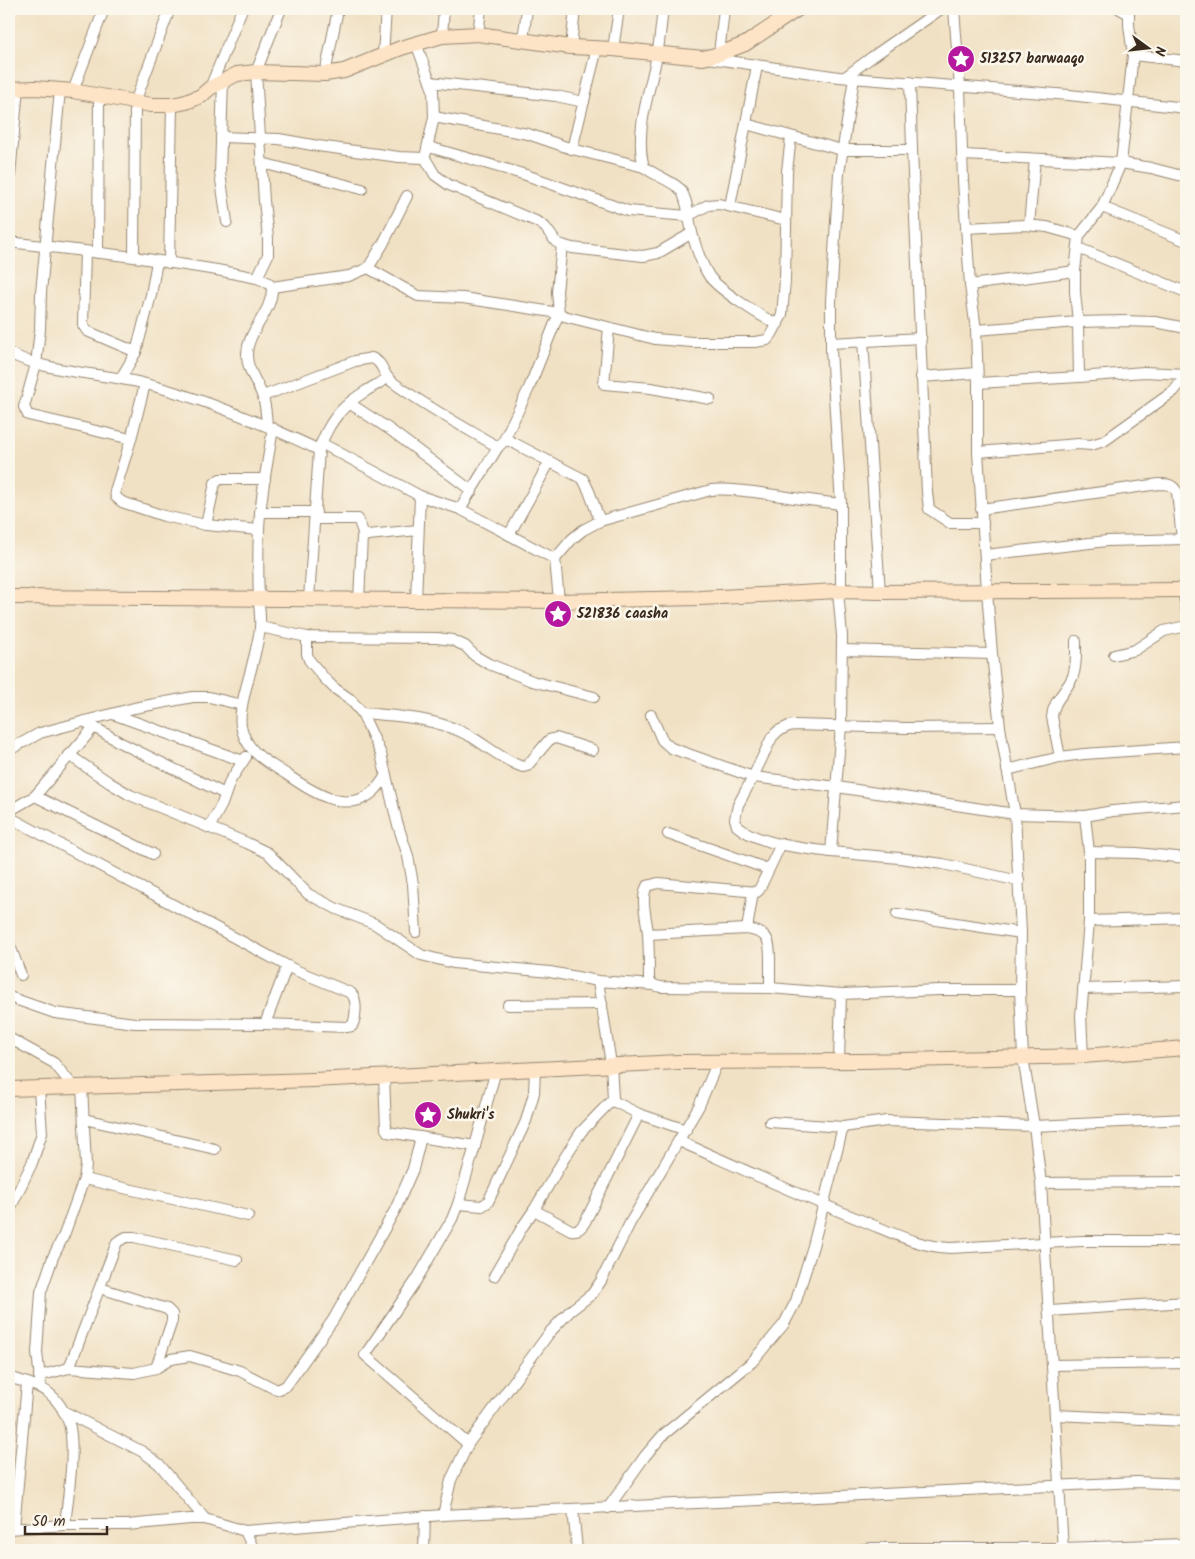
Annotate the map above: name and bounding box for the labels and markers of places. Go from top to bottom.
place icon: 513257 barwaaqo [946,44,976,74]
place label: 513257 barwaaqo [979,48,1085,70]
place icon: 521836 caasha [543,599,573,629]
place label: 521836 caasha [576,603,668,625]
place icon: Shukri's [413,1100,443,1130]
place label: Shukri's [447,1104,495,1126]

